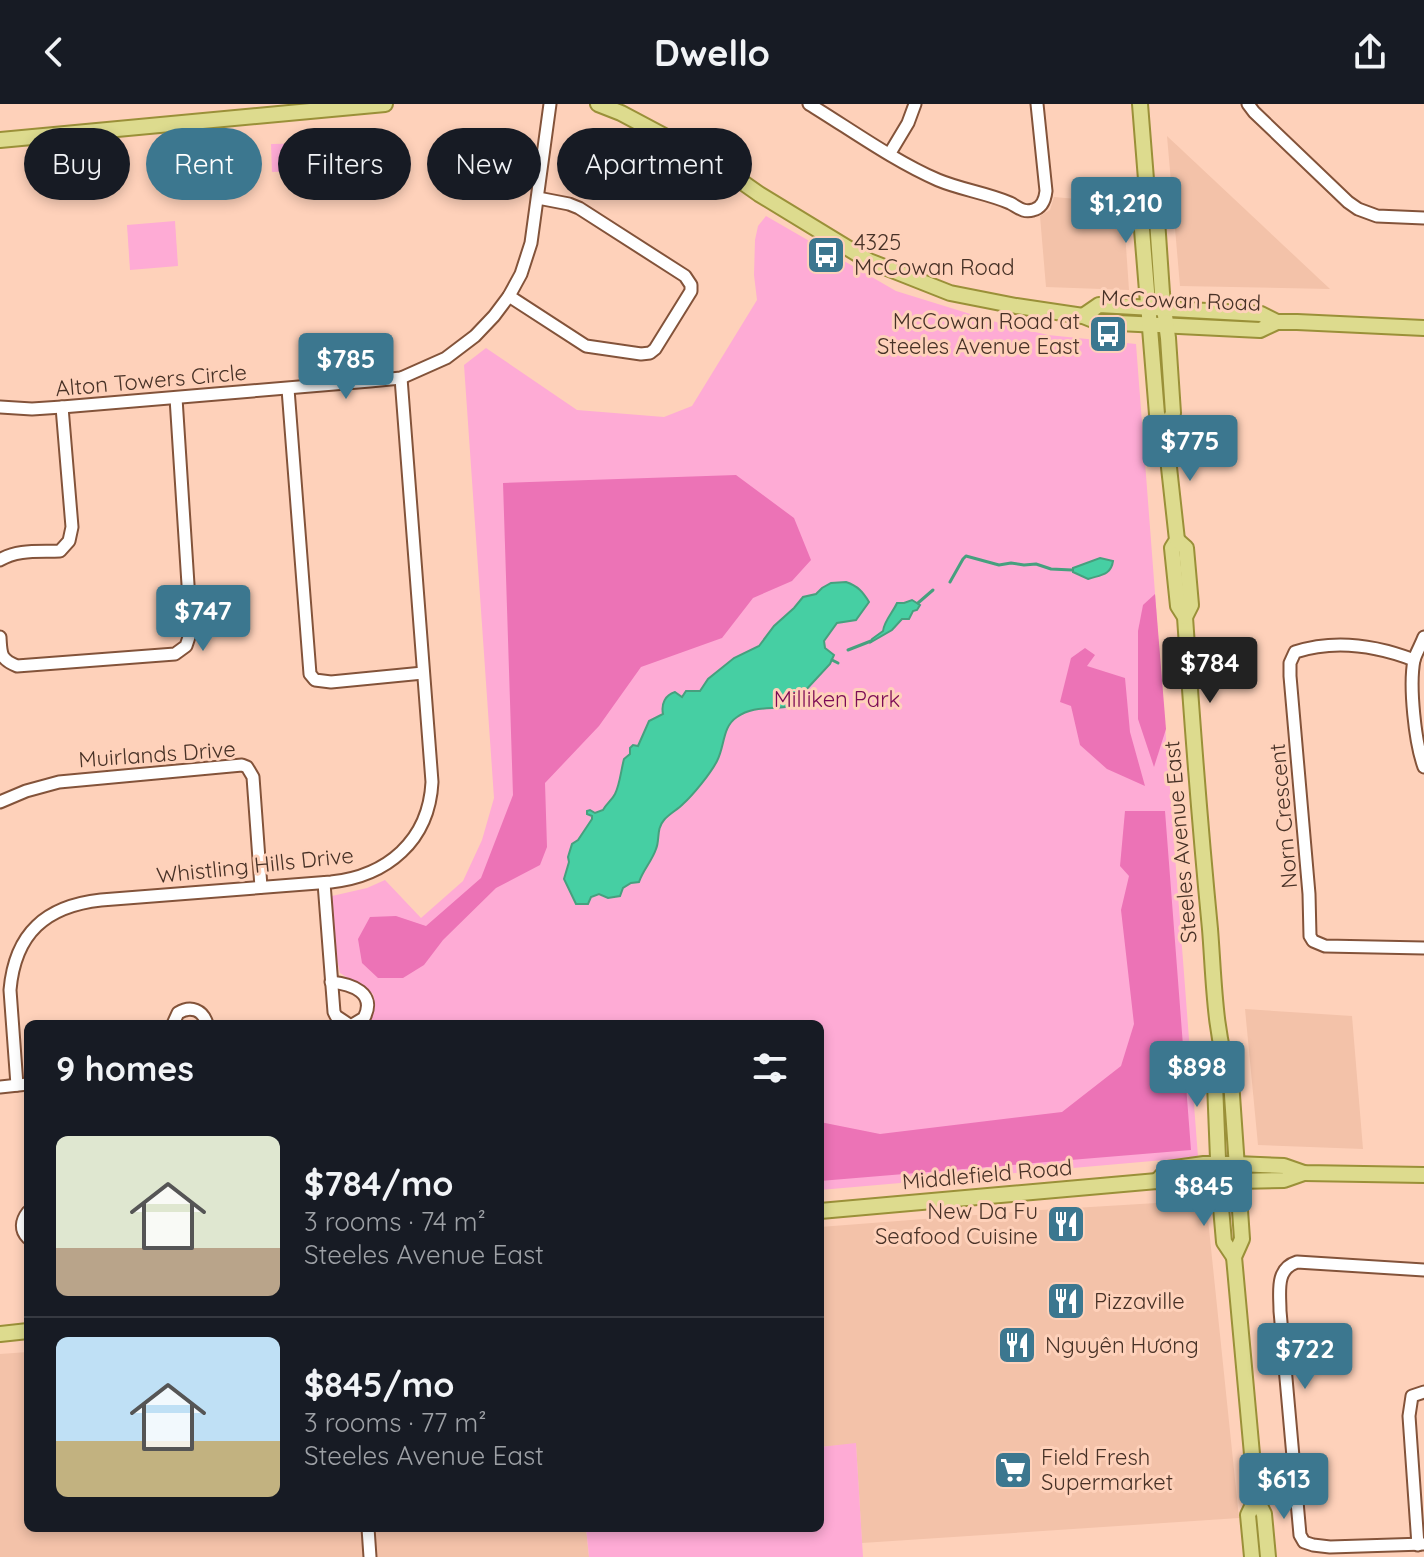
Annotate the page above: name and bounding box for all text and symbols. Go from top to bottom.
icon: back [32,30,76,74]
text: Dwello [654,30,770,75]
icon: share [1348,30,1392,74]
chip: Buy [24,128,130,200]
chip: Rent [146,128,262,200]
chip: Filters [278,128,411,200]
chip: New [427,128,541,200]
chip: Apartment [557,128,752,200]
pin: $1,210 [1061,177,1191,245]
text: $1,210 [1089,186,1163,219]
place label: 4325 McCowan Road [854,228,1015,281]
bus stop icon: 4325 McCowan Road [805,234,847,276]
street label: McCowan Road [1100,283,1262,317]
place label: McCowan Road at Steeles Avenue East [877,307,1080,360]
bus stop icon: McCowan Road at Steeles Avenue East [1087,313,1129,355]
pin: $785 [299,333,393,401]
text: $785 [316,342,376,375]
street label: Alton Towers Circle [54,358,248,402]
pin: $775 [1143,415,1237,483]
text: $775 [1160,424,1220,457]
pin: $747 [156,585,250,653]
text: $747 [174,594,232,627]
pin: $784 [1163,637,1257,705]
text: $784 [1180,646,1240,679]
park label: Milliken Park [774,685,900,713]
street label: Muirlands Drive [77,735,237,773]
street label: Steeles Avenue East [1157,740,1203,944]
street label: Norn Crescent [1263,742,1303,890]
street label: Whistling Hills Drive [155,841,355,889]
pin: $898 [1150,1041,1244,1109]
icon: filters [748,1046,792,1090]
text: 9 homes [56,1047,194,1090]
text: $898 [1168,1050,1226,1083]
street label: Middlefield Road [901,1153,1073,1195]
pin: $845 [1157,1160,1251,1228]
text: $784/mo [304,1162,453,1205]
icon: home [120,1168,216,1264]
text: $845 [1174,1169,1234,1202]
place label: New Da Fu Seafood Cuisine [875,1197,1038,1250]
restaurant icon: New Da Fu Seafood Cuisine [1045,1203,1087,1245]
text: 3 rooms · 74 m² [304,1205,486,1238]
text: Steeles Avenue East [304,1238,544,1271]
restaurant icon: Pizzaville [1045,1280,1087,1322]
place label: Pizzaville [1094,1287,1185,1315]
pin: $722 [1258,1323,1352,1391]
restaurant icon: Nguyên Hương [996,1324,1038,1366]
place label: Nguyên Hương [1045,1331,1199,1359]
text: $722 [1275,1332,1335,1365]
text: $845/mo [304,1363,454,1406]
icon: home [120,1369,216,1465]
text: 3 rooms · 77 m² [304,1406,486,1439]
text: Steeles Avenue East [304,1439,544,1472]
place label: Field Fresh Supermarket [1041,1443,1173,1496]
supermarket icon: Field Fresh Supermarket [992,1449,1034,1491]
pin: $613 [1237,1453,1331,1521]
text: $613 [1257,1462,1311,1495]

